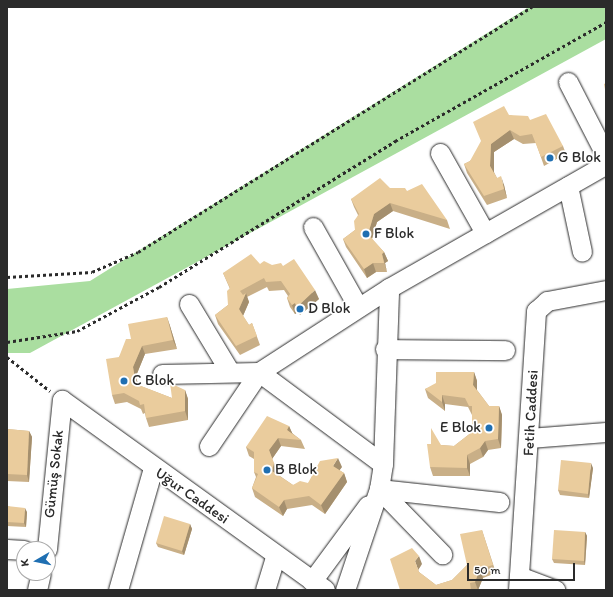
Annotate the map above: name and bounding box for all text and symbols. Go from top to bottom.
place label: G Blok [558,149,601,167]
marker: G Blok [545,153,555,163]
place label: F Blok [374,225,414,243]
marker: F Blok [361,229,371,239]
place label: D Blok [308,300,351,318]
marker: D Blok [295,304,305,314]
street label: Fetih Caddesi [520,369,542,457]
place label: C Blok [132,372,174,390]
marker: C Blok [119,376,129,386]
place label: E Blok [440,419,481,437]
marker: E Blok [484,423,494,433]
street label: Gümüş Sokak [40,429,68,519]
place label: B Blok [275,461,317,479]
street label: Uğur Caddesi [151,464,233,528]
marker: B Blok [262,465,272,475]
north arrow [16,541,56,581]
scale bar [469,555,577,581]
text: K [18,558,32,567]
text: 50 m [474,563,500,577]

